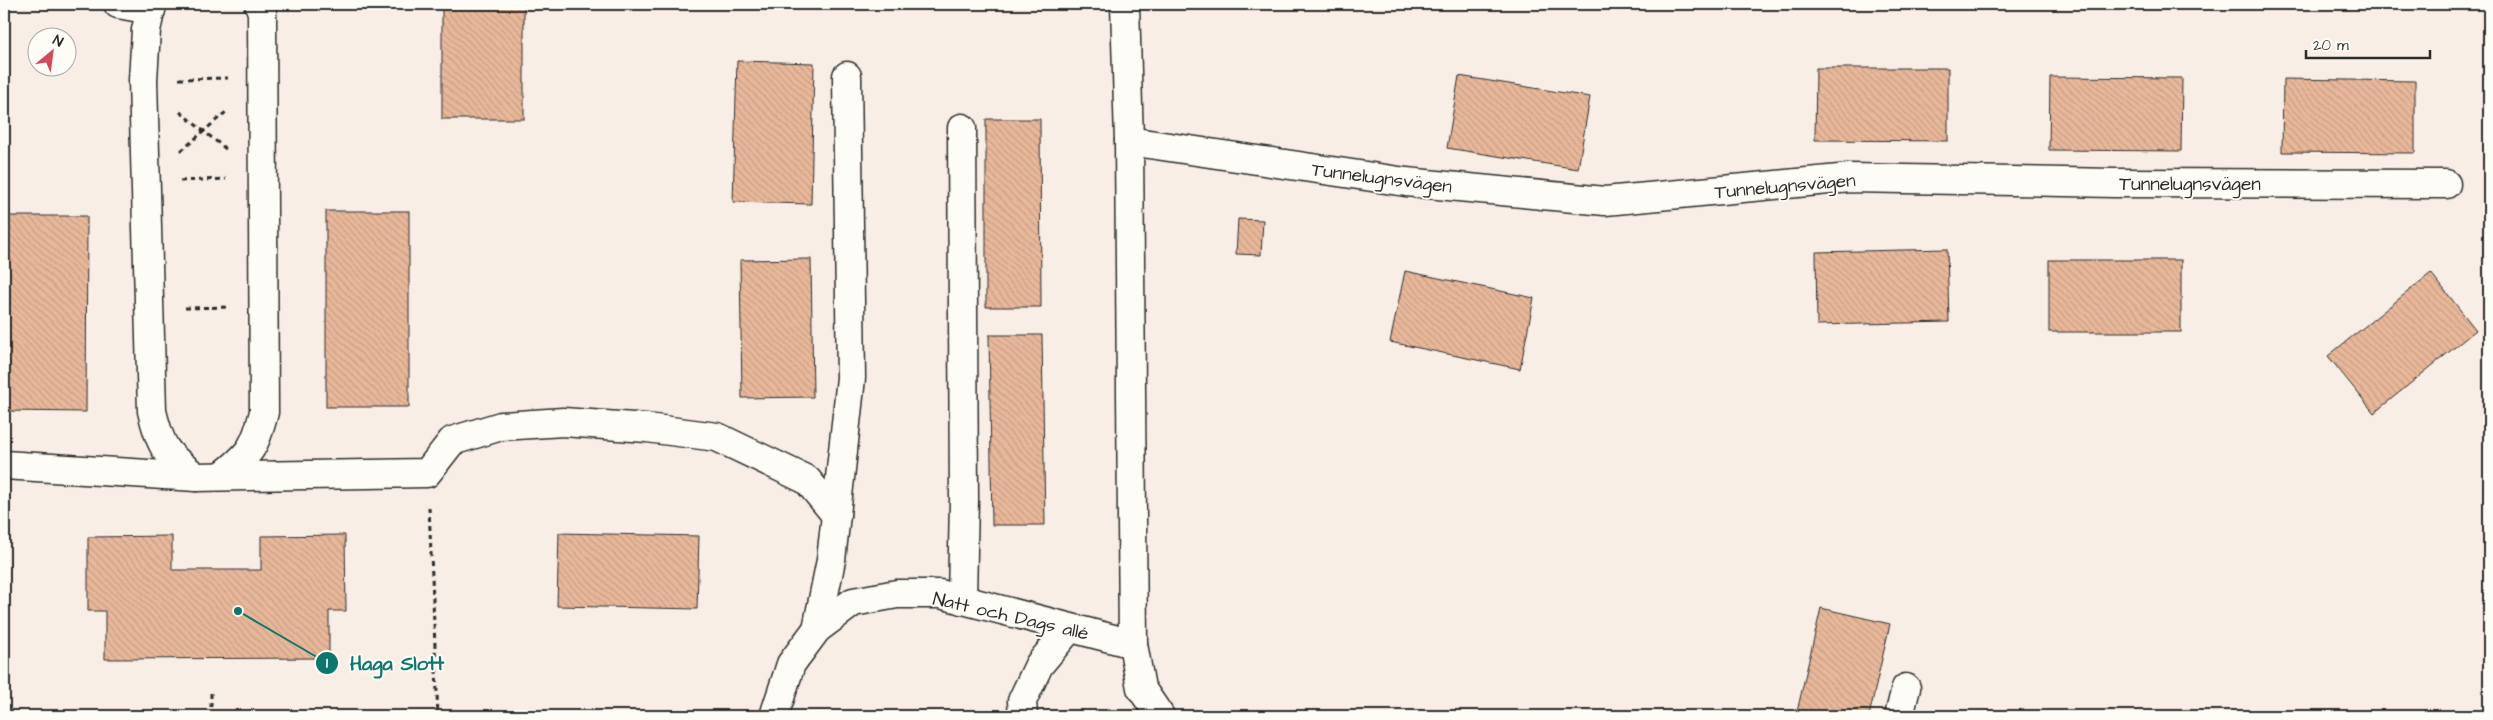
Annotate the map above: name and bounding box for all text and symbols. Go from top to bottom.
north arrow [28,28,78,78]
scale bar [2306,28,2429,60]
text: N [49,31,67,52]
text: 20 m [2313,35,2349,56]
street label: Tunnelugnsvägen [1310,156,1454,201]
street label: Tunnelugnsvägen [1714,167,1857,207]
street label: Tunnelugnsvägen [2119,171,2261,199]
street label: Natt och Dags allé [930,585,1091,648]
callout: Haga Slott [314,646,454,681]
text: Haga Slott [350,650,445,679]
text: 1 [326,653,328,674]

